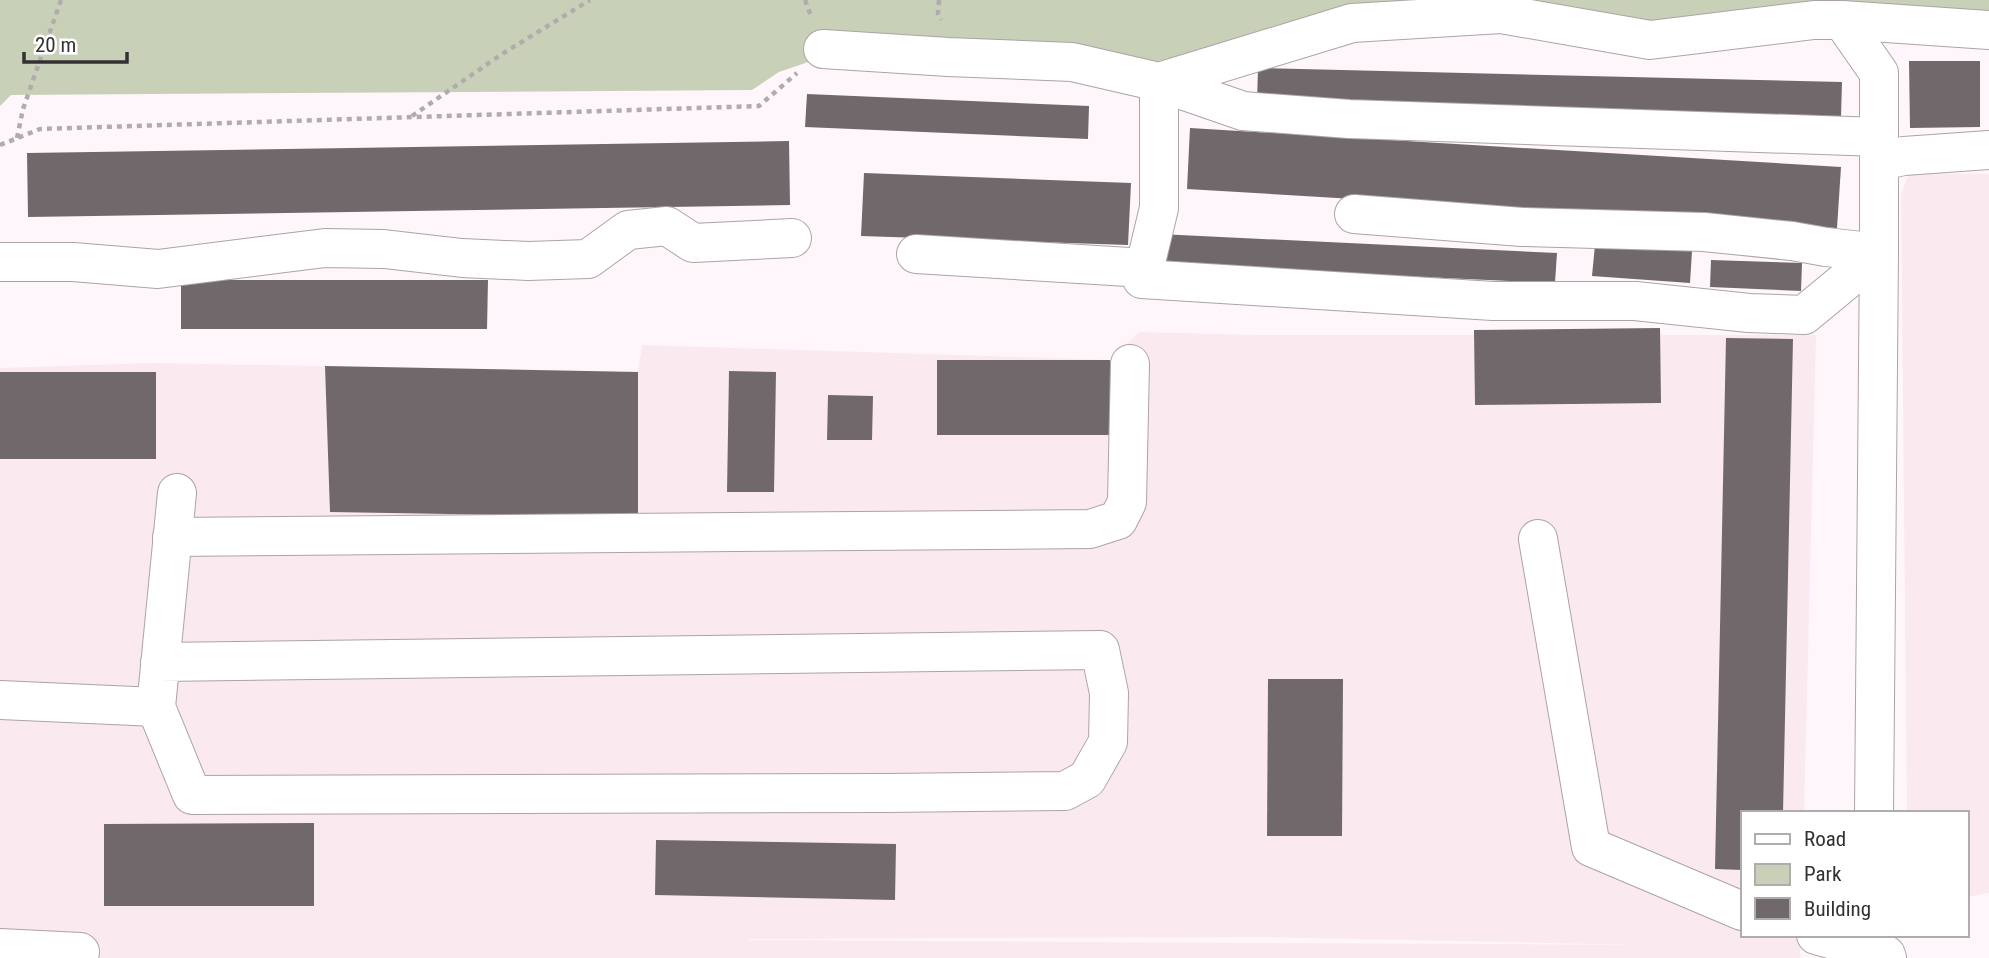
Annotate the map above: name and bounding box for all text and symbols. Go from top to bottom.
scale bar [24,21,128,65]
text: 20 m [35,33,76,57]
legend [1741,811,1968,937]
text: Road [1804,827,1846,851]
text: Park [1804,862,1842,886]
text: Building [1804,897,1871,921]

